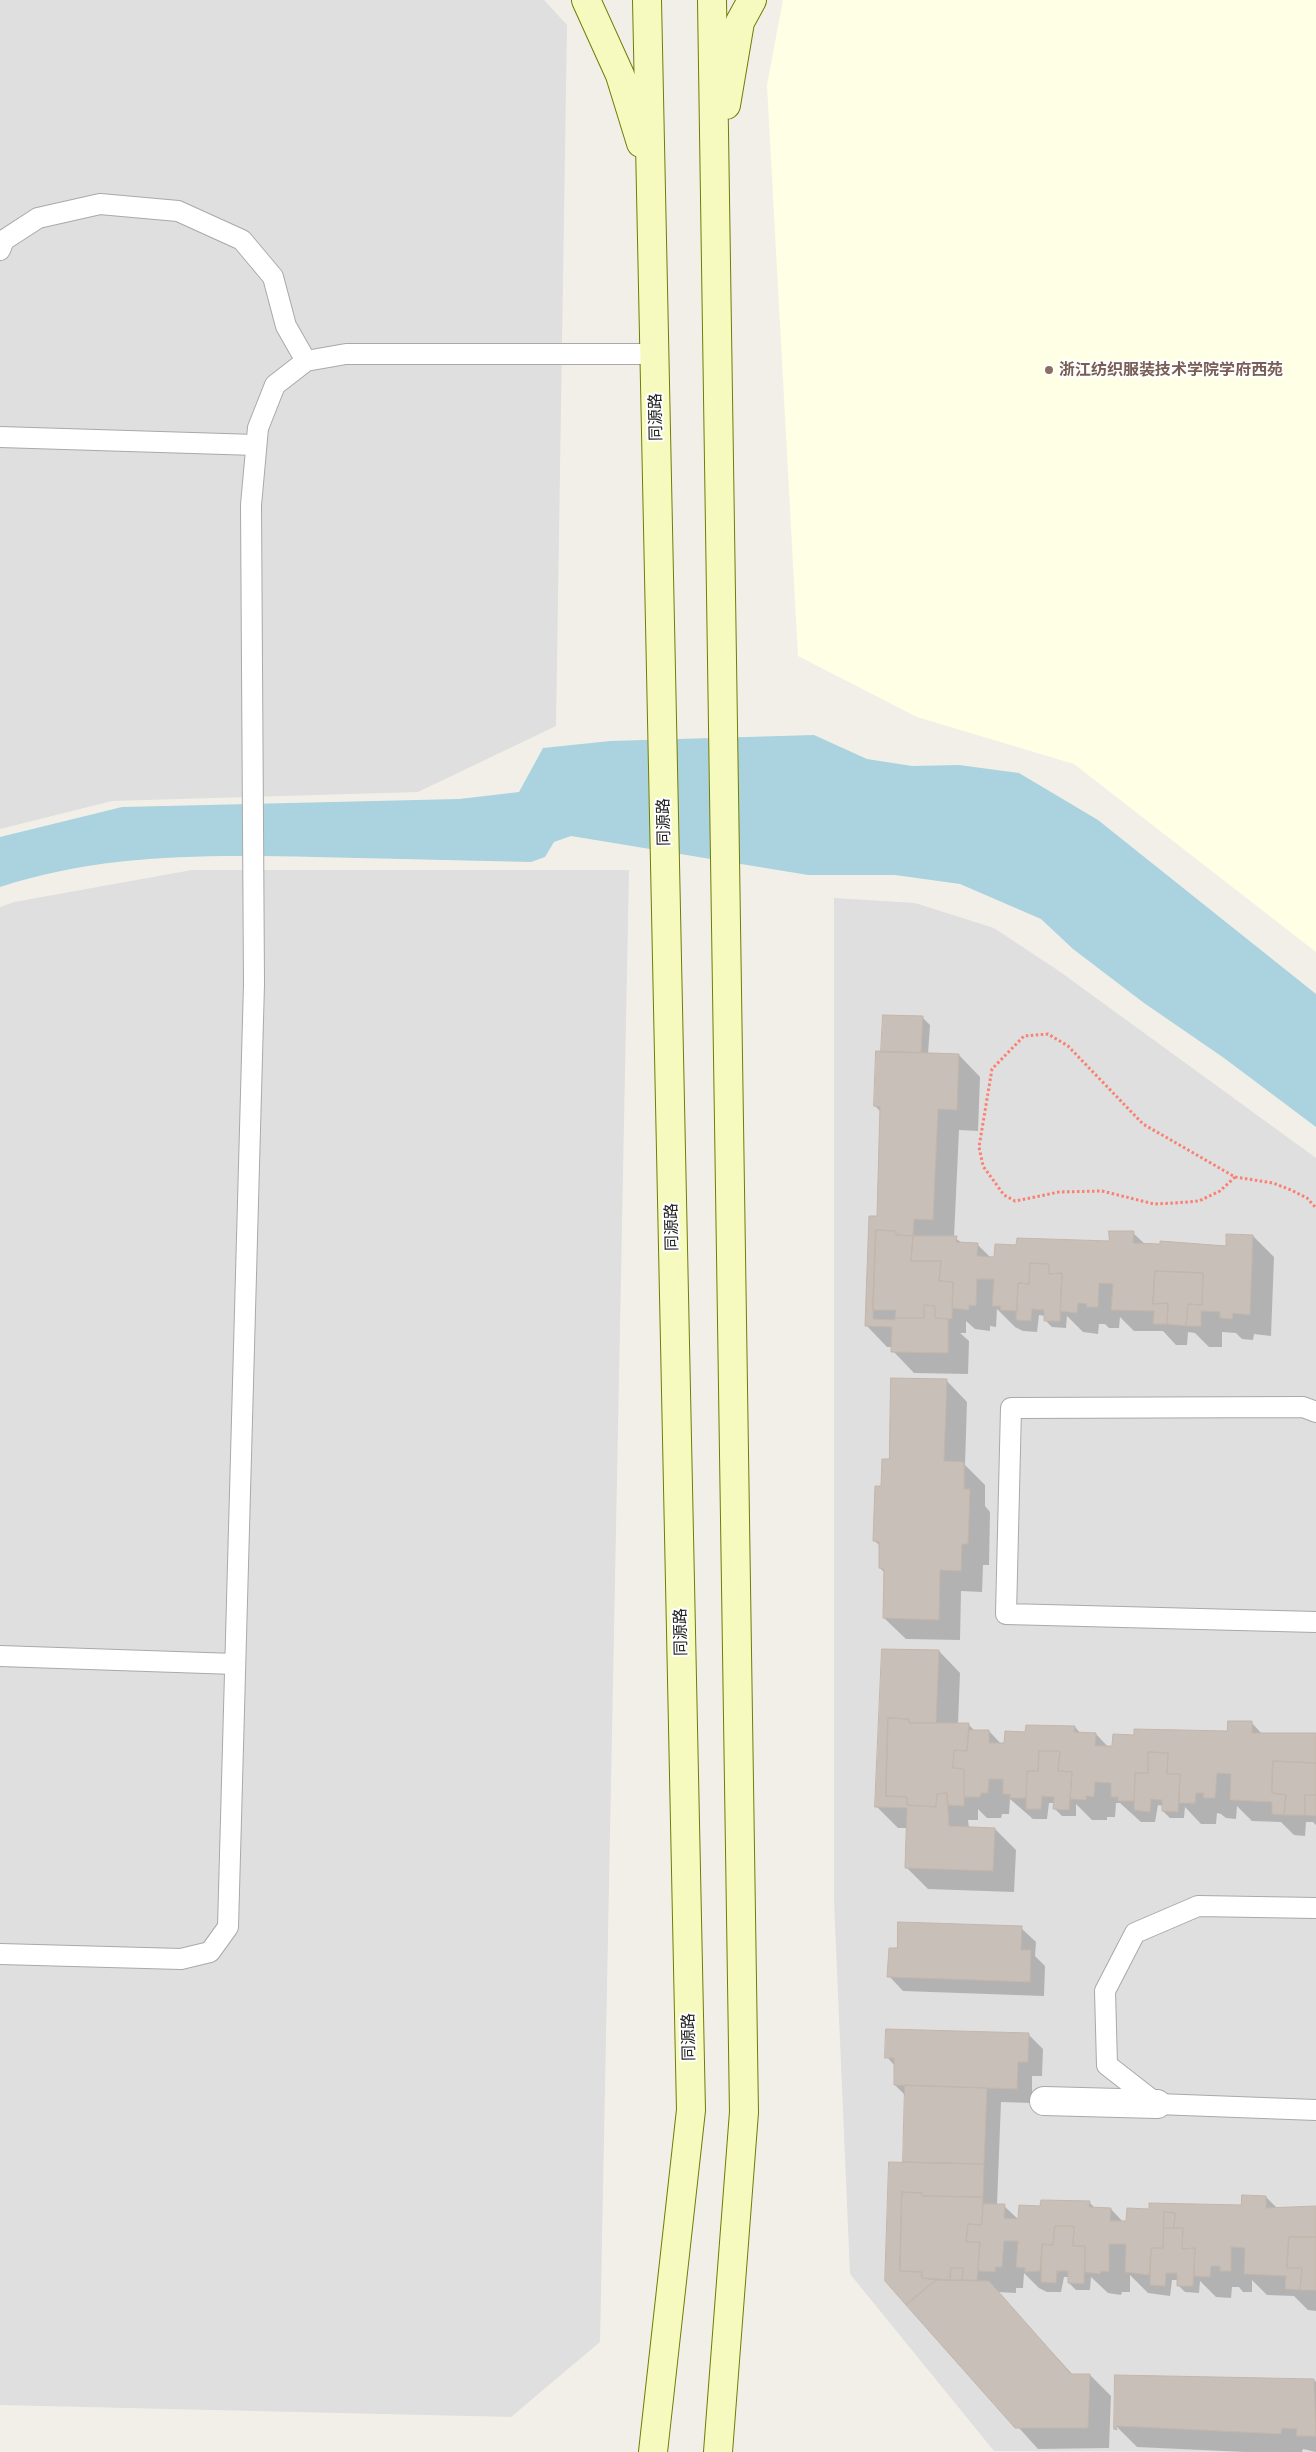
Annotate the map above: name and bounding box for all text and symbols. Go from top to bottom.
place label: 浙江纺织服装技术学院学府西苑 [1059,360,1283,380]
marker: 浙江纺织服装技术学院学府西苑 [1043,364,1055,376]
street label: 同源路 [646,393,666,441]
street label: 同源路 [654,798,674,846]
street label: 同源路 [662,1203,682,1251]
street label: 同源路 [671,1608,691,1656]
street label: 同源路 [679,2013,699,2061]

